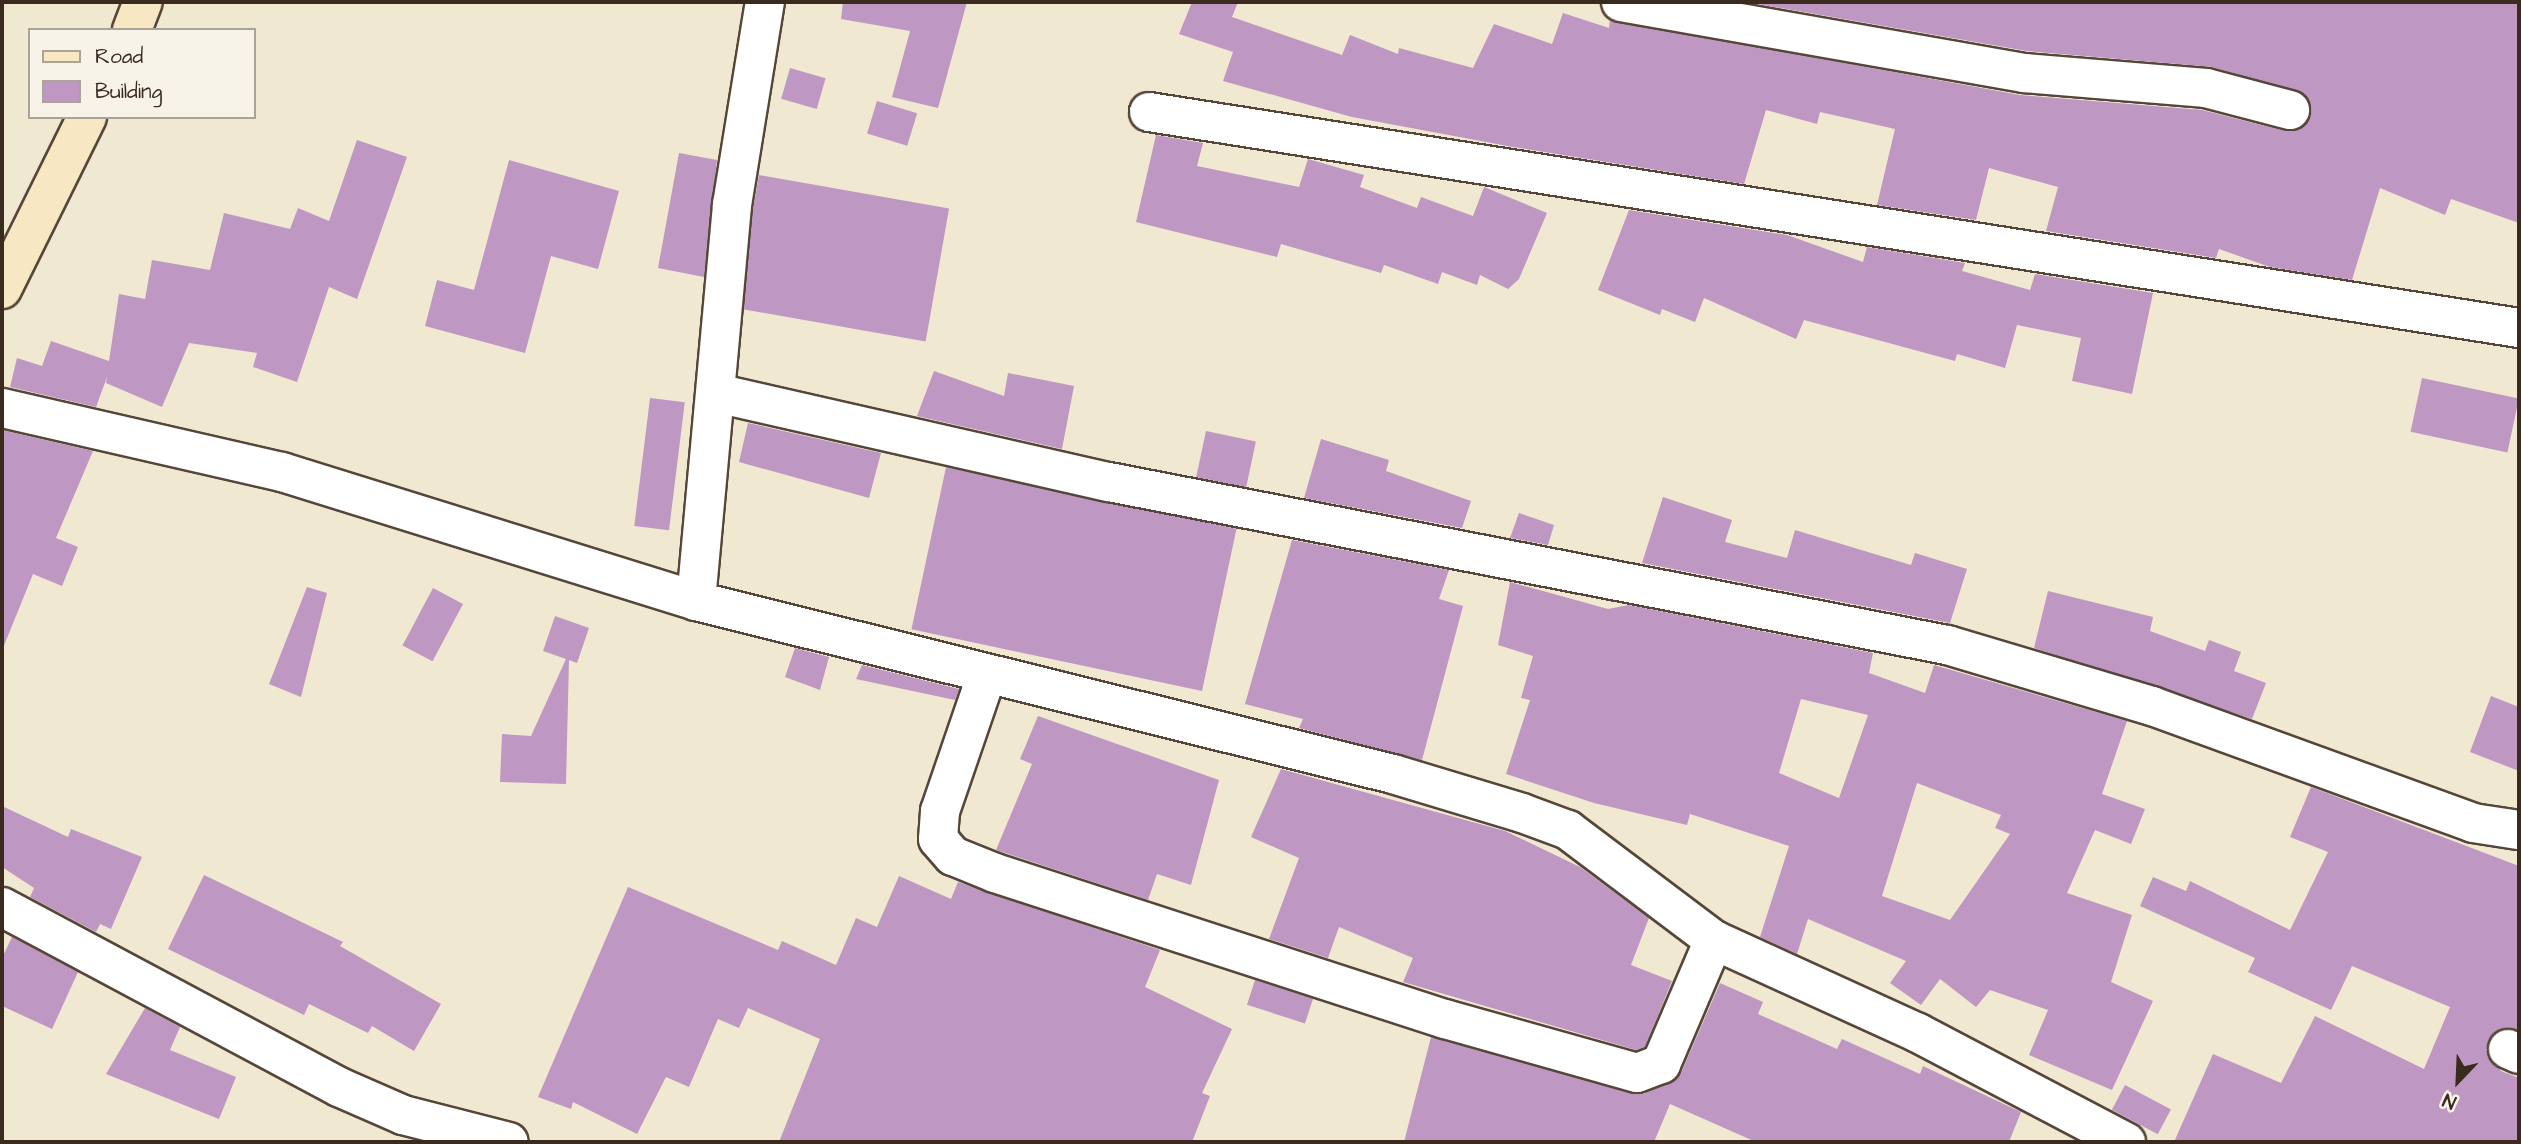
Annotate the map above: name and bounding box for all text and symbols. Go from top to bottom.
legend [28,28,256,119]
text: Road [95,42,143,71]
text: Building [95,77,162,106]
north arrow [2423,1046,2493,1116]
text: N [2439,1086,2460,1116]

